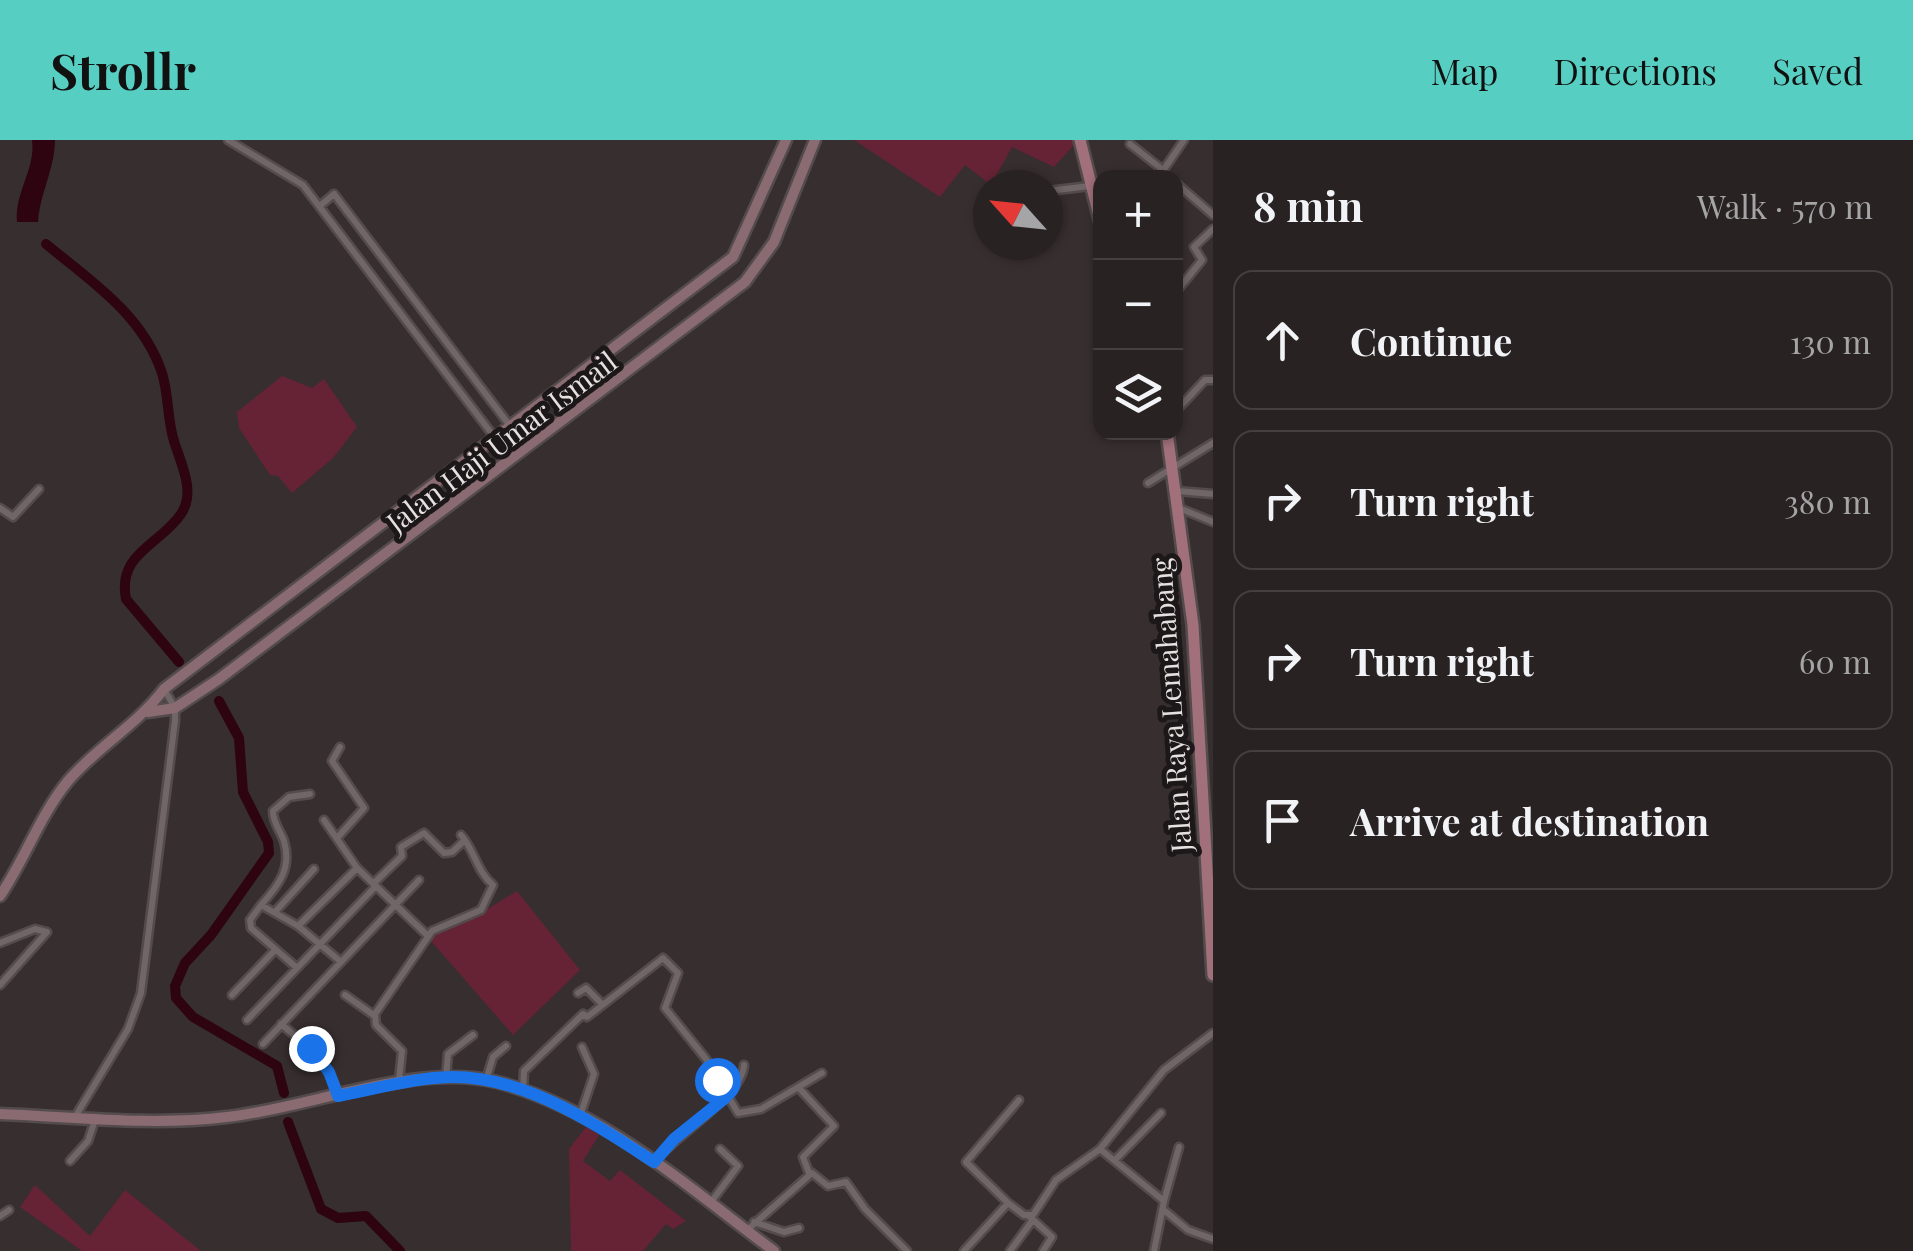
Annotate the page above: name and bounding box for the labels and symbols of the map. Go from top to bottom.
north arrow [973,170,1063,260]
street label: Jalan Haji Umar Ismail [378,342,624,540]
street label: Jalan Raya Lemahabang [1141,556,1199,855]
route end [289,1026,335,1072]
route start [695,1058,741,1104]

